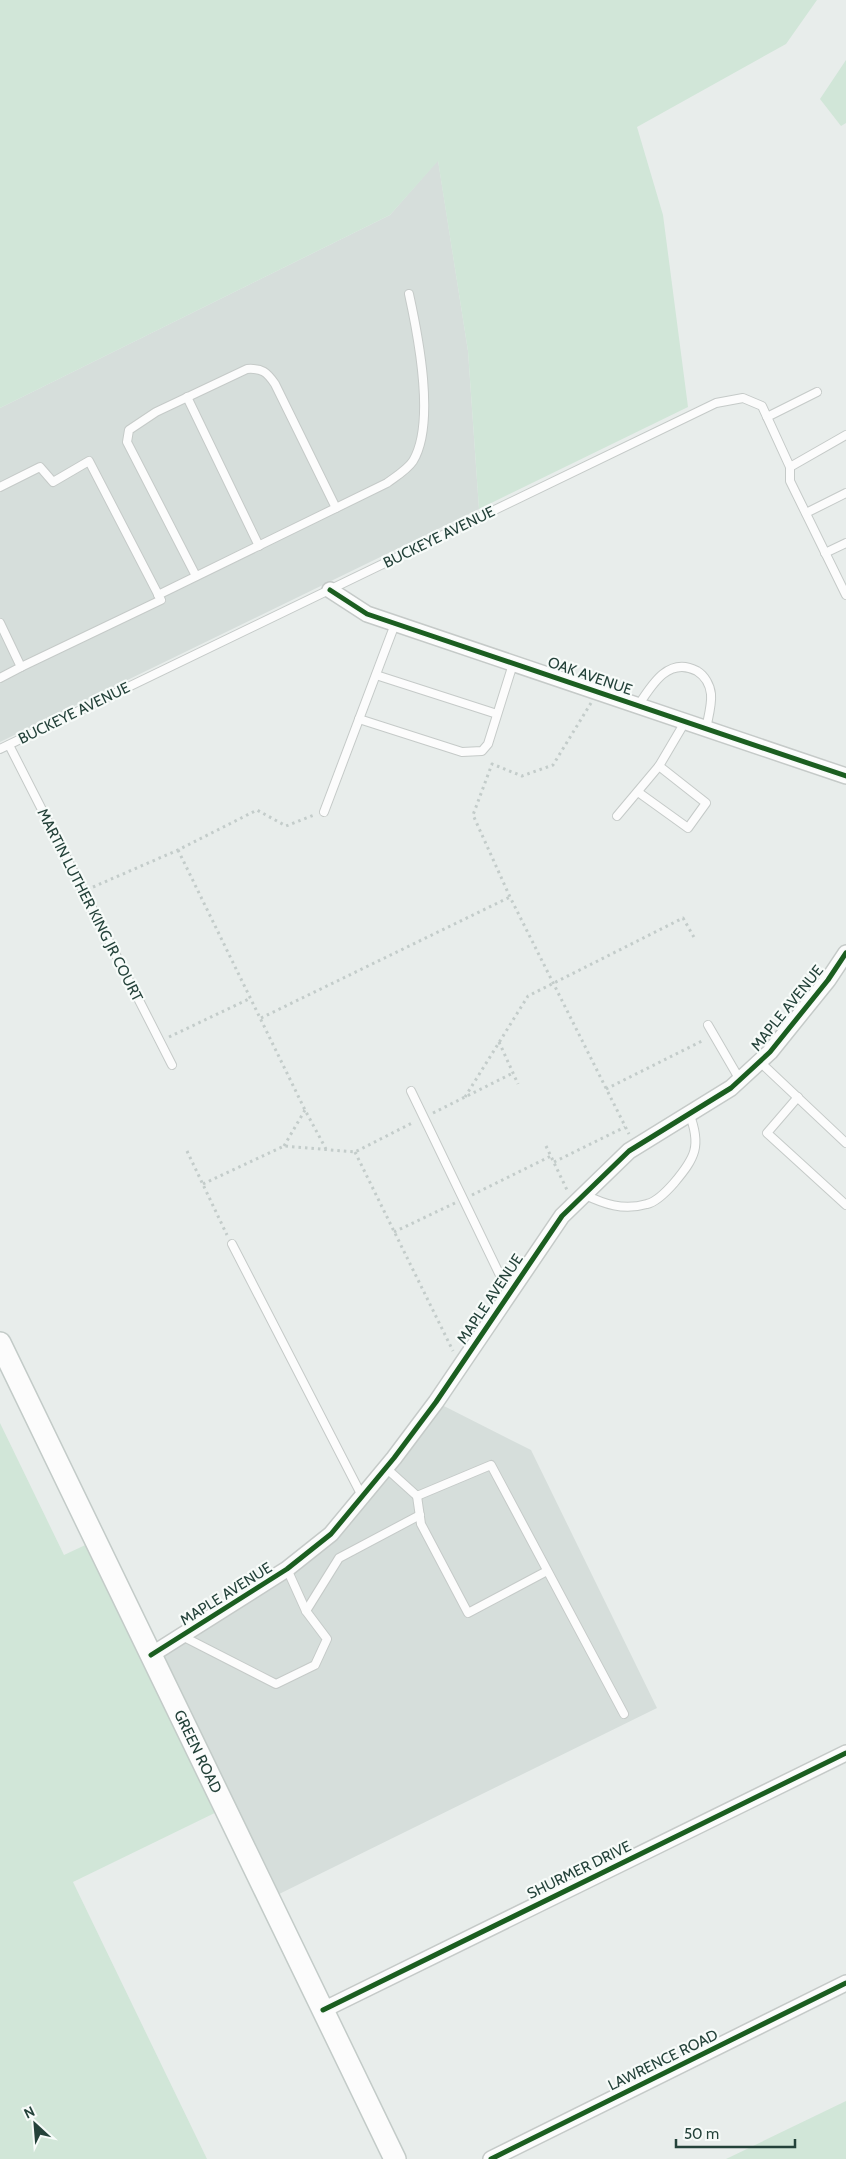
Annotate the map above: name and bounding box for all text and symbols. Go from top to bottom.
street label: BUCKEYE AVENUE [380,502,498,572]
street label: OAK AVENUE [545,653,635,699]
street label: BUCKEYE AVENUE [15,678,133,748]
street label: MARTIN LUTHER KING JR COURT [33,805,147,1005]
street label: MAPLE AVENUE [747,962,827,1054]
street label: MAPLE AVENUE [453,1250,527,1348]
street label: MAPLE AVENUE [177,1559,275,1629]
street label: GREEN ROAD [170,1707,226,1796]
street label: SHURMER DRIVE [524,1837,634,1903]
street label: LAWRENCE ROAD [605,2026,721,2094]
north arrow [10,2099,60,2149]
text: N [21,2102,38,2123]
scale bar [676,2116,795,2148]
text: 50 m [684,2125,719,2143]

